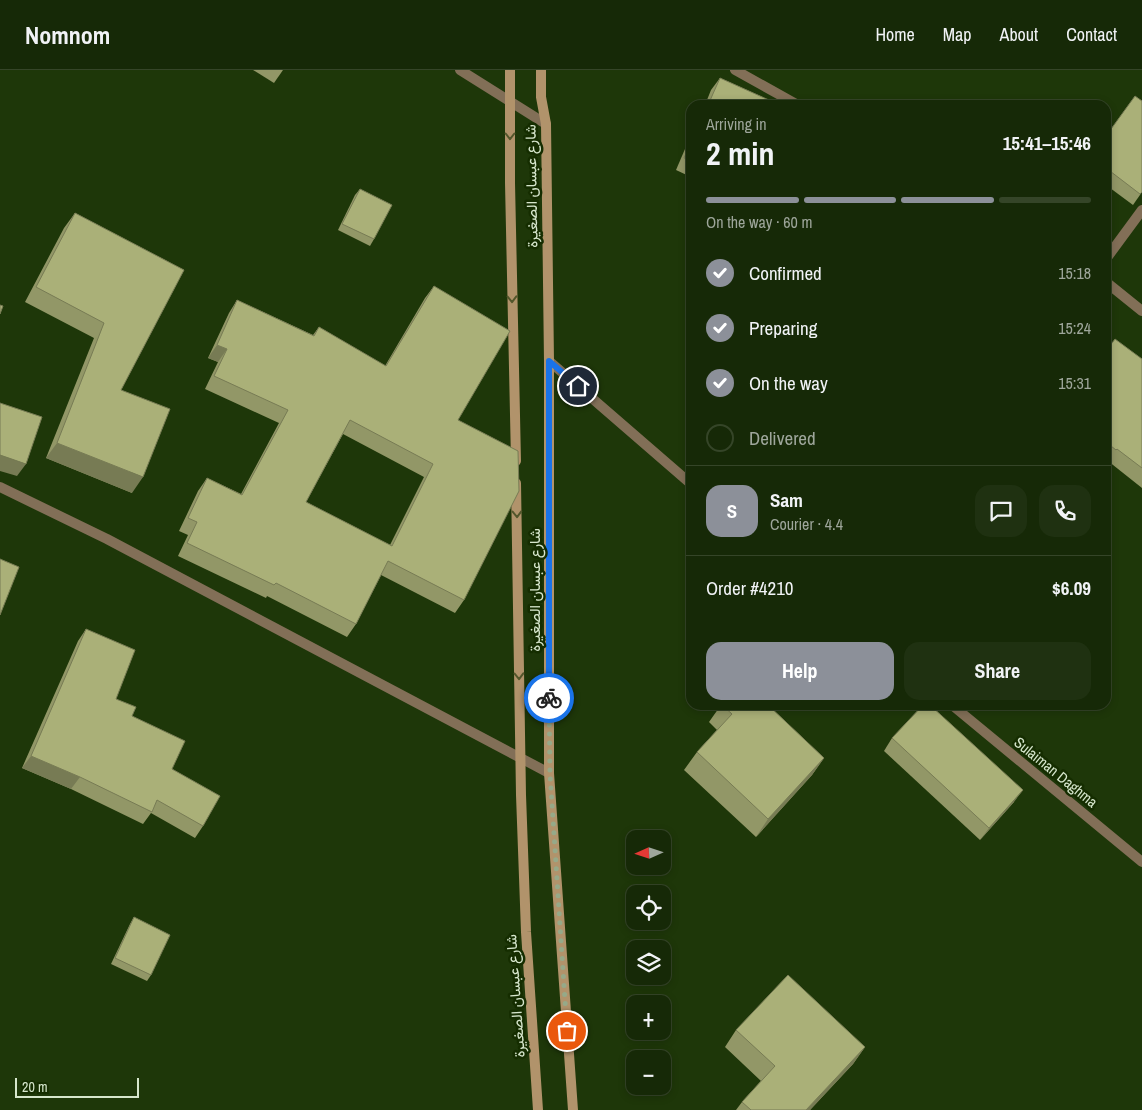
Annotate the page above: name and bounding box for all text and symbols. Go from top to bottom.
text: Nomnom [25,19,110,51]
text: Home [875,22,915,47]
text: Map [943,22,972,47]
text: About [1000,22,1038,47]
text: Contact [1066,22,1117,47]
text: Arriving in [706,113,767,135]
street label: شارع عبسان الصغيرة [519,124,544,248]
text: 15:41–15:46 [1003,130,1091,156]
one-way arrow [505,132,515,140]
text: 2 min [706,132,775,175]
text: On the way · 60 m [706,211,812,233]
icon: check [706,259,734,287]
text: Confirmed [749,260,822,286]
text: 15:18 [1058,262,1091,284]
one-way arrow [507,295,517,303]
icon: check [706,314,734,342]
text: Preparing [749,315,817,341]
text: 15:24 [1058,317,1091,339]
pin [557,365,599,407]
icon: check [706,369,734,397]
text: On the way [749,370,828,396]
icon: home [564,372,592,400]
text: 15:31 [1058,372,1091,394]
text: Delivered [749,425,816,451]
button: chat [975,485,1027,537]
button: phone [1039,485,1091,537]
text: Sam [770,487,803,513]
text: S [727,498,737,524]
one-way arrow [512,510,522,518]
text: Courier · 4.4 [770,513,843,535]
street label: شارع عبسان الصغيرة [524,528,546,652]
text: Order #4210 [706,575,793,601]
text: $6.09 [1052,575,1091,601]
button: Help [706,642,894,700]
button: Share [904,642,1091,700]
one-way arrow [514,672,524,680]
courier [524,673,574,723]
icon: bike [535,684,563,712]
street label: Sulaiman Daghma [1010,732,1102,812]
north arrow [626,830,671,875]
map controls [626,830,671,1095]
button: locate [626,885,671,930]
street label: شارع عبسان الصغيرة [500,933,531,1058]
button: layers [626,940,671,985]
button: + [626,995,671,1040]
pin [546,1010,588,1052]
icon: bag [553,1017,581,1045]
button: − [626,1050,671,1095]
scale bar [15,1075,139,1098]
text: 20 m [22,1078,48,1096]

